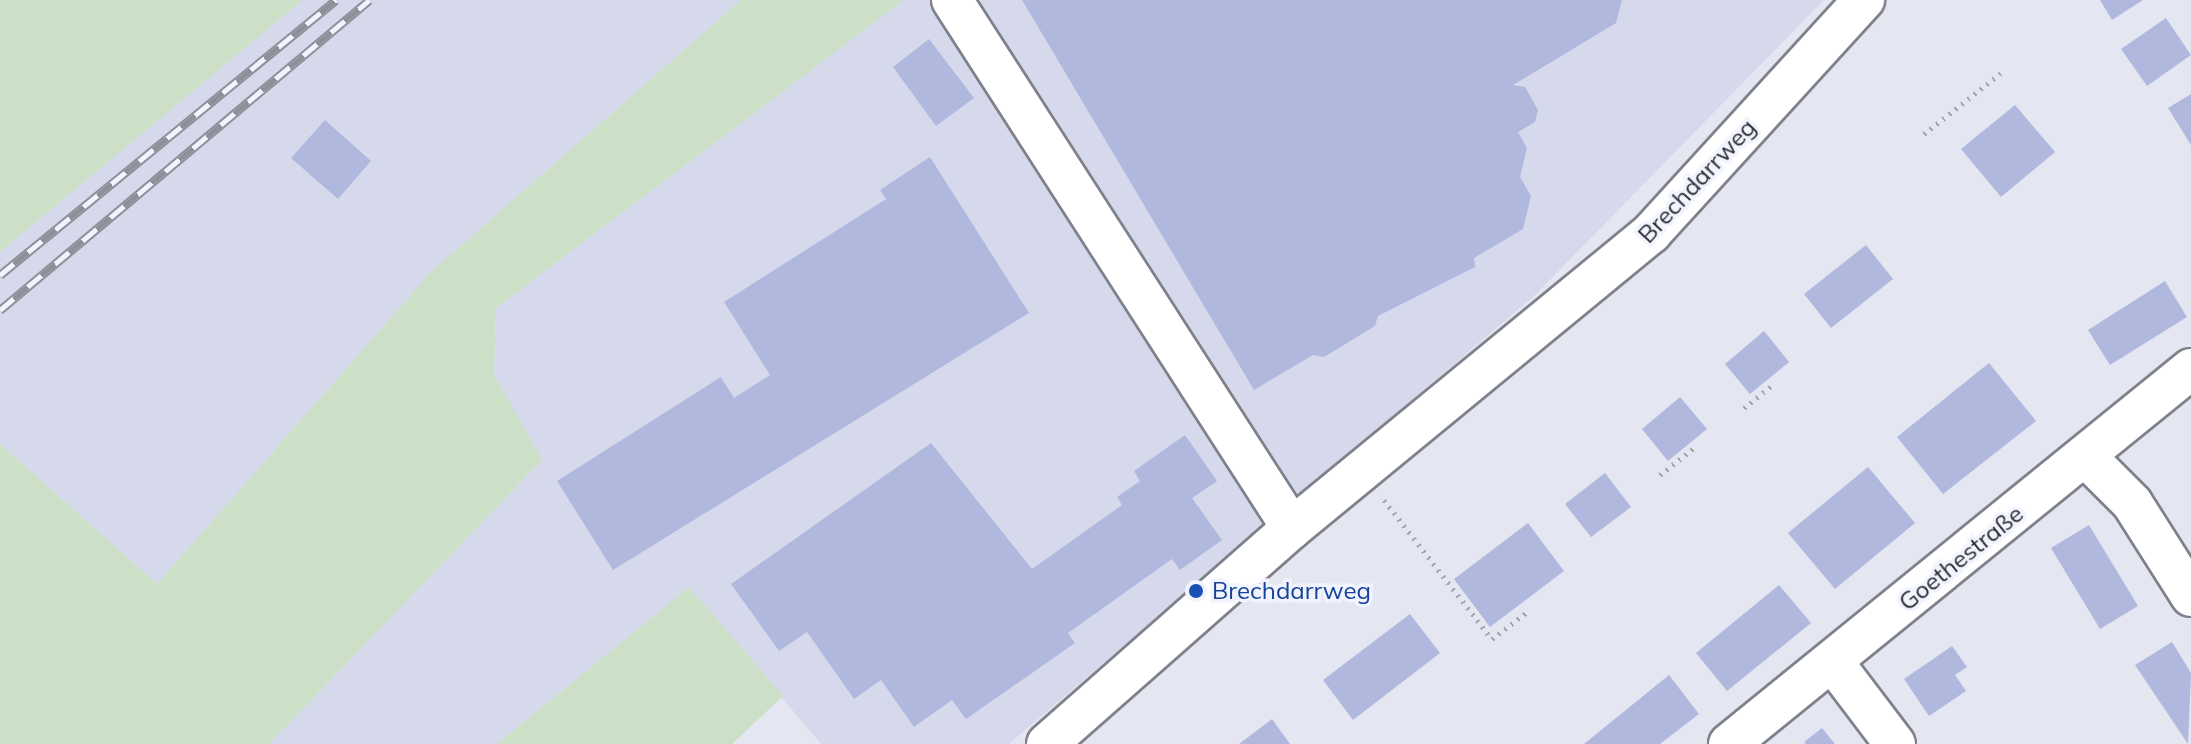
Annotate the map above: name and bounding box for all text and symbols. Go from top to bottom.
street label: Brechdarrweg [1632,113,1762,249]
street label: Goethestraße [1893,499,2029,617]
place label: Brechdarrweg [1212,577,1371,605]
marker: Brechdarrweg [1187,582,1205,600]

